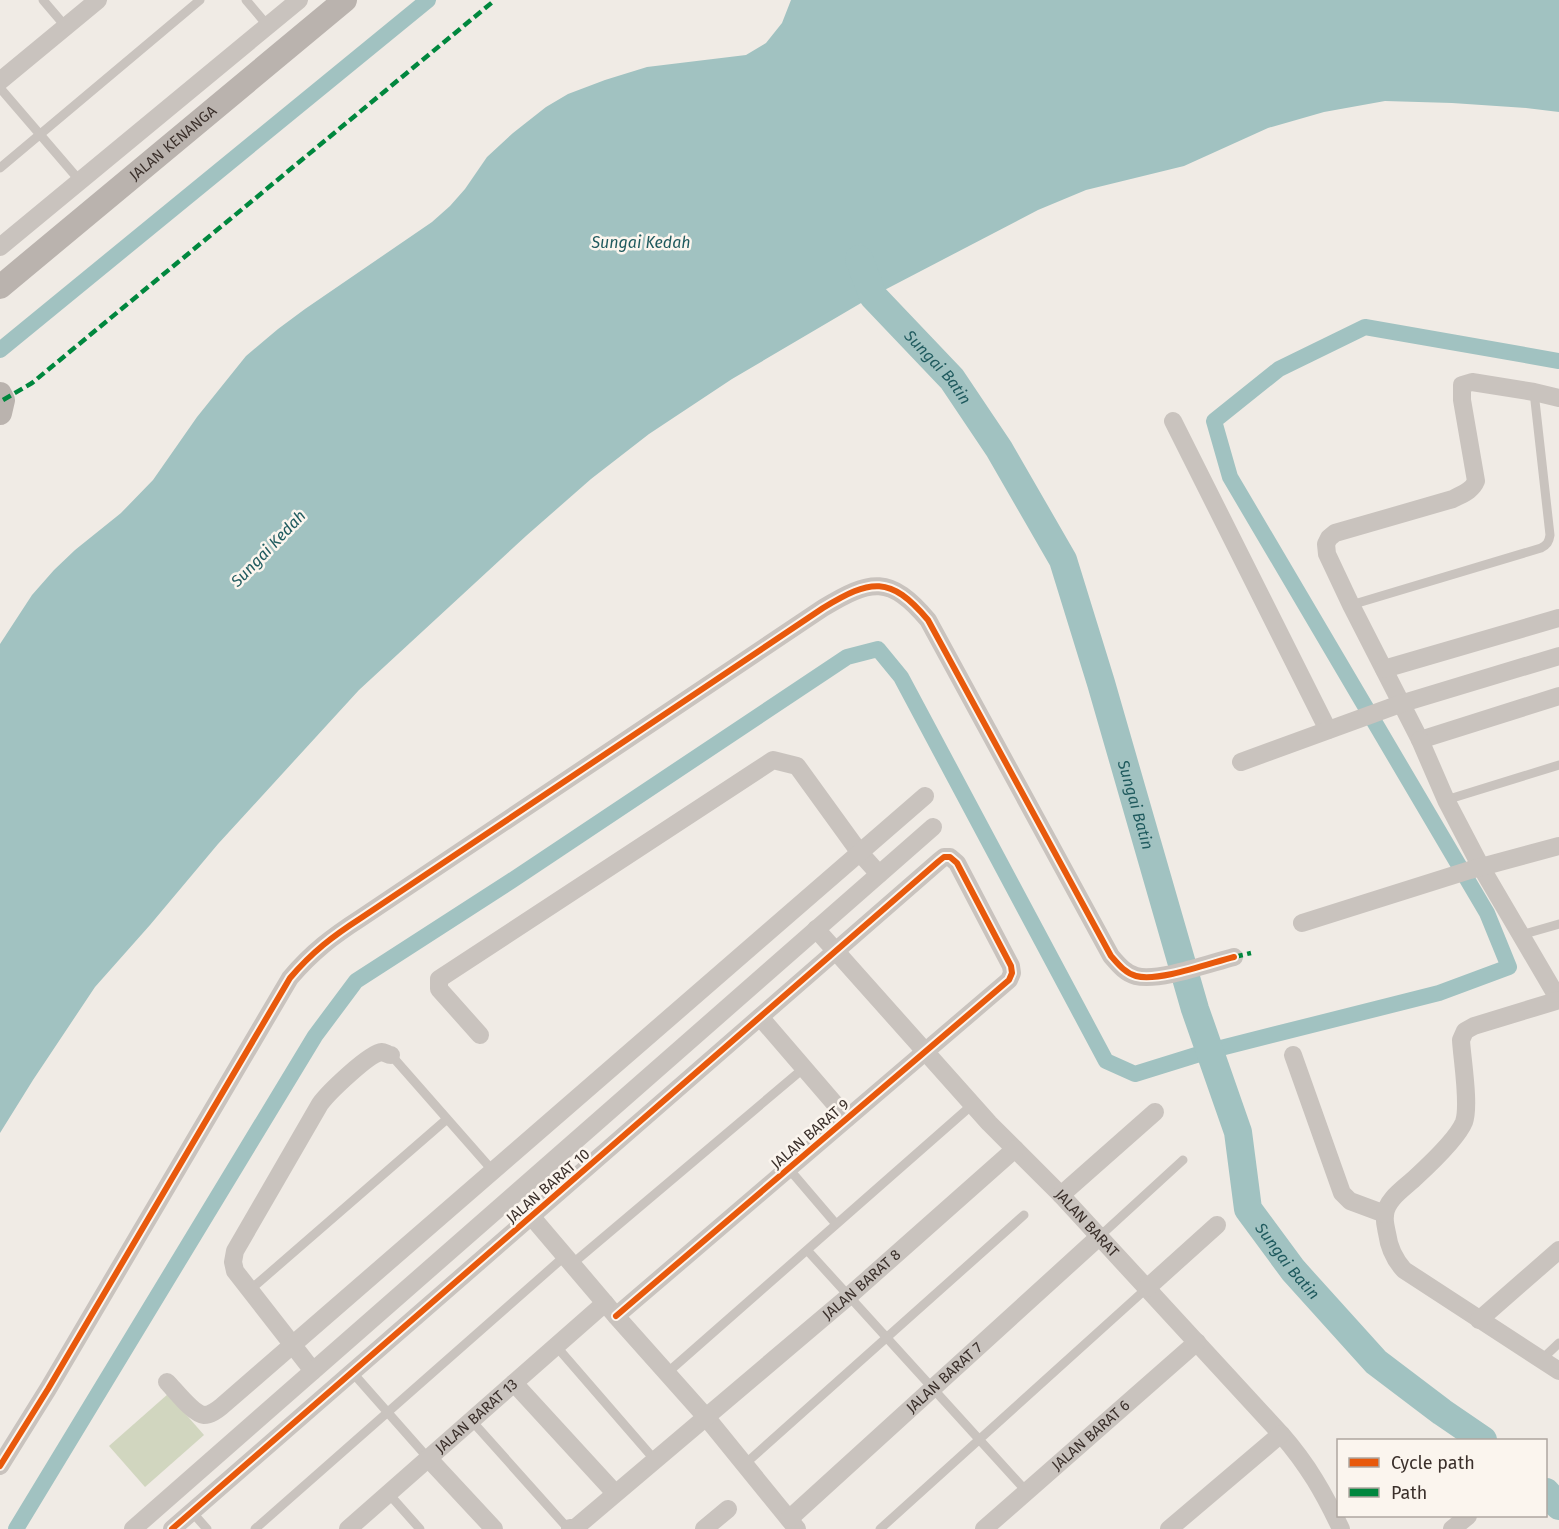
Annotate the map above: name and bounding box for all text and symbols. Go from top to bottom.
street label: JALAN KENANGA [126,102,220,184]
water label: Sungai Kedah [590,233,691,252]
water label: Sungai Batin [900,325,975,408]
water label: Sungai Kedah [226,506,310,591]
water label: Sungai Batin [1113,757,1158,852]
street label: JALAN BARAT 9 [767,1095,853,1173]
street label: JALAN BARAT 10 [503,1145,593,1227]
street label: JALAN BARAT [1051,1185,1123,1261]
water label: Sungai Batin [1251,1218,1324,1303]
street label: JALAN BARAT 8 [819,1245,904,1324]
street label: JALAN BARAT 7 [903,1338,986,1417]
street label: JALAN BARAT 13 [431,1375,521,1457]
street label: JALAN BARAT 6 [1048,1396,1133,1474]
legend [1337,1439,1547,1517]
text: Cycle path [1391,1452,1475,1474]
text: Path [1391,1482,1427,1504]

